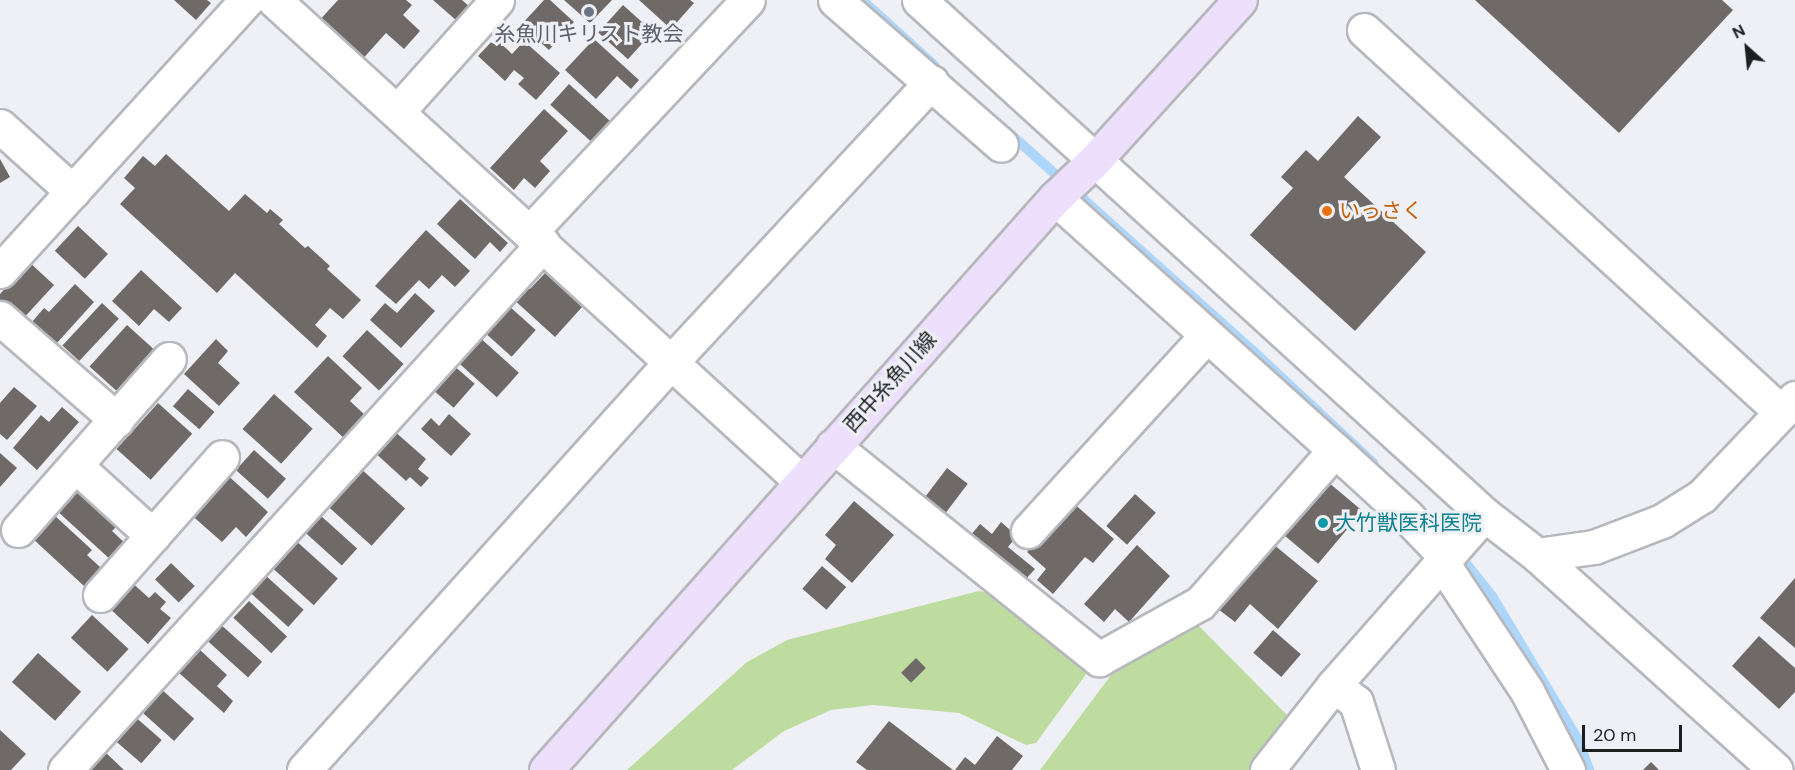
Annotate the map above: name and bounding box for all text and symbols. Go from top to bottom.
marker: 糸魚川キリスト教会 [582,5,596,19]
north arrow [1717,18,1777,78]
text: N [1729,20,1749,44]
place label: 糸魚川キリスト教会 [495,21,683,47]
place label: いっさく [1339,198,1423,224]
marker: いっさく [1320,204,1334,218]
street label: 西中糸魚川線 [838,327,942,437]
place label: 大竹獣医科医院 [1335,510,1482,536]
marker: 大竹獣医科医院 [1316,516,1330,530]
scale bar [1585,713,1686,751]
text: 20 m [1593,723,1636,747]

